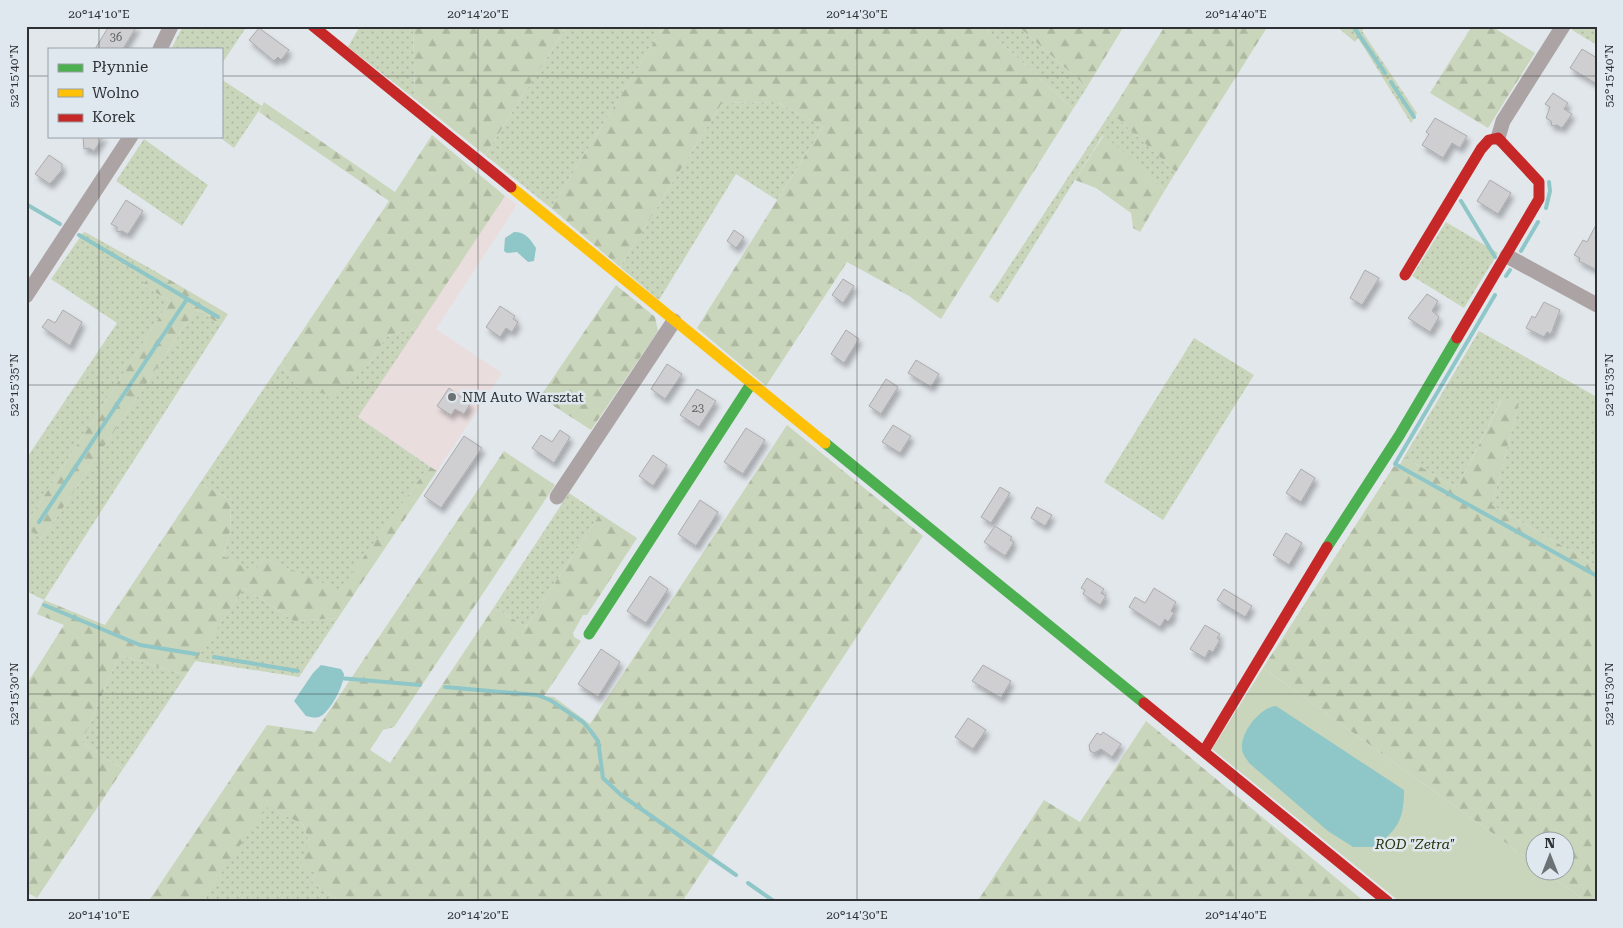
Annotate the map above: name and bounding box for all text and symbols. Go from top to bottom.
text: 20°14'10"E [68,7,130,21]
text: 20°14'20"E [447,7,509,21]
text: 20°14'30"E [826,7,888,21]
text: 20°14'40"E [1205,7,1267,21]
house number: 36 [110,31,122,44]
text: 52°15'40"N [7,44,21,108]
text: 52°15'40"N [1602,44,1616,108]
legend [48,48,222,138]
text: Płynnie [92,58,148,76]
text: Wolno [92,84,139,102]
text: Korek [92,108,136,126]
text: 52°15'35"N [7,353,21,417]
text: 52°15'35"N [1602,353,1616,417]
place label: NM Auto Warsztat [462,389,584,405]
marker: NM Auto Warsztat [446,391,458,403]
house number: 23 [692,402,704,415]
text: 52°15'30"N [7,662,21,726]
text: 52°15'30"N [1602,662,1616,726]
north arrow [1526,830,1576,880]
text: N [1545,835,1556,851]
park label: ROD "Zetra" [1374,836,1455,852]
text: 20°14'10"E [68,908,130,922]
text: 20°14'20"E [447,908,509,922]
text: 20°14'30"E [826,908,888,922]
text: 20°14'40"E [1205,908,1267,922]

